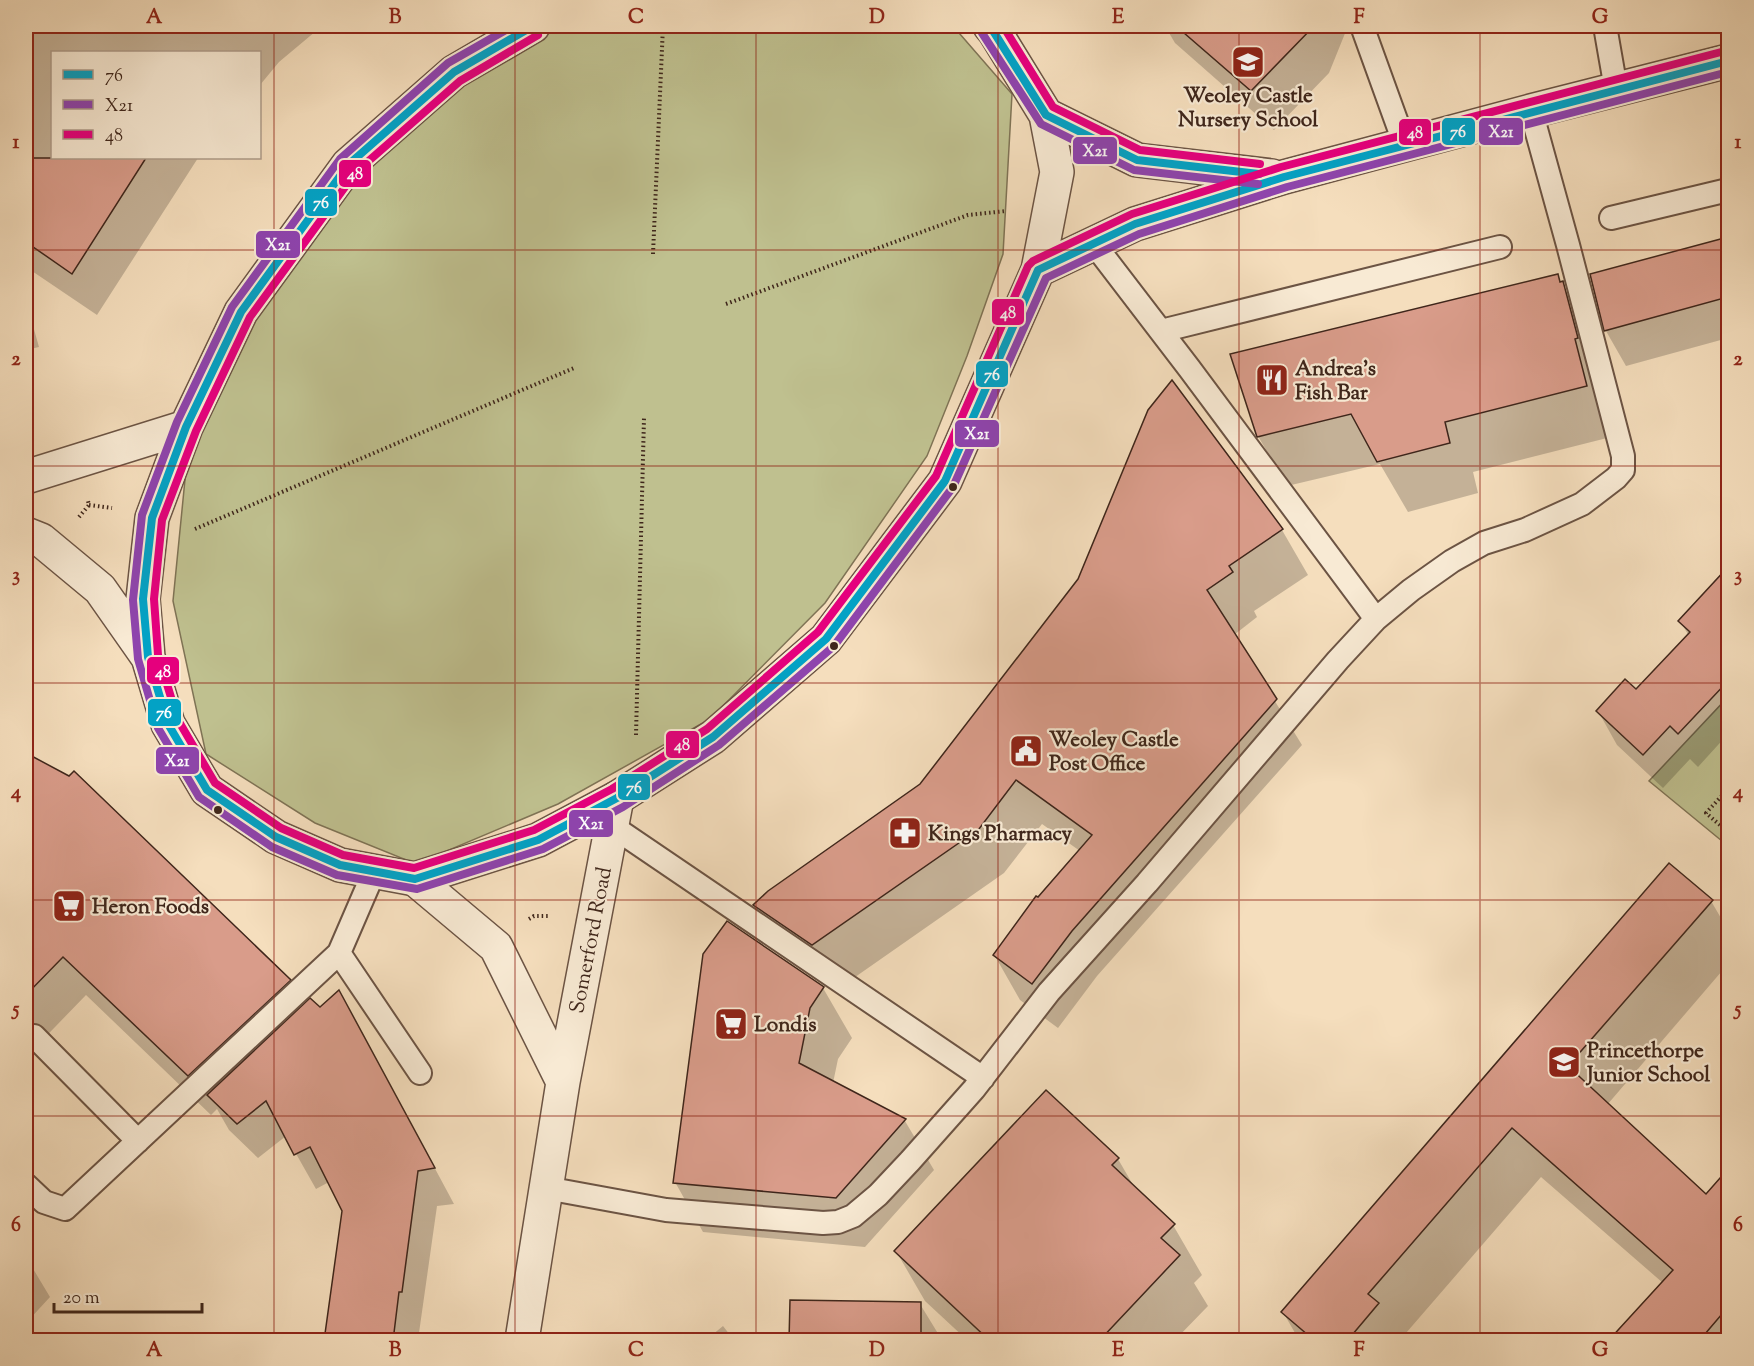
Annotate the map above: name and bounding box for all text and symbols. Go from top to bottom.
text: A [146,4,163,33]
text: B [389,4,402,33]
text: C [628,4,644,33]
text: D [869,4,885,33]
text: E [1112,4,1125,33]
text: F [1353,4,1365,33]
text: G [1592,4,1609,33]
school or university icon: Weoley Castle Nursery School [1230,44,1266,80]
legend [51,51,261,159]
text: 76 [105,64,123,90]
place label: Weoley Castle Nursery School [1178,82,1318,136]
text: X21 [105,94,133,120]
line badge: 76 [1441,117,1476,146]
line badge: X21 [1478,117,1524,146]
line badge: 48 [1398,118,1432,146]
text: 76 [1450,122,1466,145]
text: X21 [1489,122,1514,145]
text: 48 [1406,123,1423,146]
text: 48 [105,124,123,150]
text: 1 [13,129,20,158]
text: 1 [1735,129,1742,158]
line badge: X21 [1072,136,1118,165]
text: X21 [1083,141,1108,164]
line badge: 48 [338,159,372,188]
text: 48 [346,164,363,187]
line badge: 76 [304,188,338,217]
text: 76 [313,193,329,216]
line badge: X21 [255,230,301,259]
text: X21 [266,235,291,258]
line badge: 48 [991,298,1025,326]
text: 48 [999,303,1016,326]
text: 2 [11,346,21,375]
text: 2 [1733,346,1743,375]
place label: Andrea's Fish Bar [1295,355,1376,409]
line badge: 76 [975,360,1009,388]
restaurant icon: Andrea's Fish Bar [1254,362,1290,398]
text: 76 [984,365,1000,388]
line badge: X21 [954,419,1000,448]
text: X21 [965,424,990,447]
unlabelled marker [947,481,959,493]
text: 3 [12,562,20,591]
text: 3 [1734,562,1742,591]
unlabelled marker [828,640,840,652]
line badge: 48 [146,656,180,685]
text: 48 [154,662,171,685]
line badge: 76 [147,698,182,727]
text: 76 [156,703,172,726]
place label: Weoley Castle Post Office [1049,726,1179,780]
line badge: 48 [665,730,700,759]
public building icon: Weoley Castle Post Office [1008,733,1044,769]
text: 48 [673,735,690,758]
line badge: X21 [155,746,200,775]
text: X21 [165,751,190,774]
line badge: 76 [617,773,651,801]
text: 76 [626,778,642,801]
text: 4 [10,779,21,808]
text: 4 [1732,779,1743,808]
unlabelled marker [212,804,224,816]
line badge: X21 [568,809,614,838]
text: X21 [579,814,604,837]
pharmacy icon: Kings Pharmacy [887,815,923,851]
place label: Kings Pharmacy [928,820,1072,850]
street label: Somerford Road [563,864,621,1016]
supermarket icon: Heron Foods [51,888,87,924]
place label: Heron Foods [92,893,209,923]
text: 5 [11,996,20,1025]
text: 5 [1733,996,1742,1025]
supermarket icon: Londis [713,1006,749,1042]
place label: Londis [754,1011,816,1041]
place label: Princethorpe Junior School [1585,1037,1710,1091]
school or university icon: Princethorpe Junior School [1546,1044,1582,1080]
text: 6 [11,1212,21,1241]
text: 6 [1733,1212,1743,1241]
scale bar [54,1276,202,1314]
text: 20 m [63,1286,100,1312]
text: A [146,1337,163,1366]
text: B [389,1337,402,1366]
text: C [628,1337,644,1366]
text: D [869,1337,885,1366]
text: E [1112,1337,1125,1366]
text: F [1353,1337,1365,1366]
text: G [1592,1337,1609,1366]

